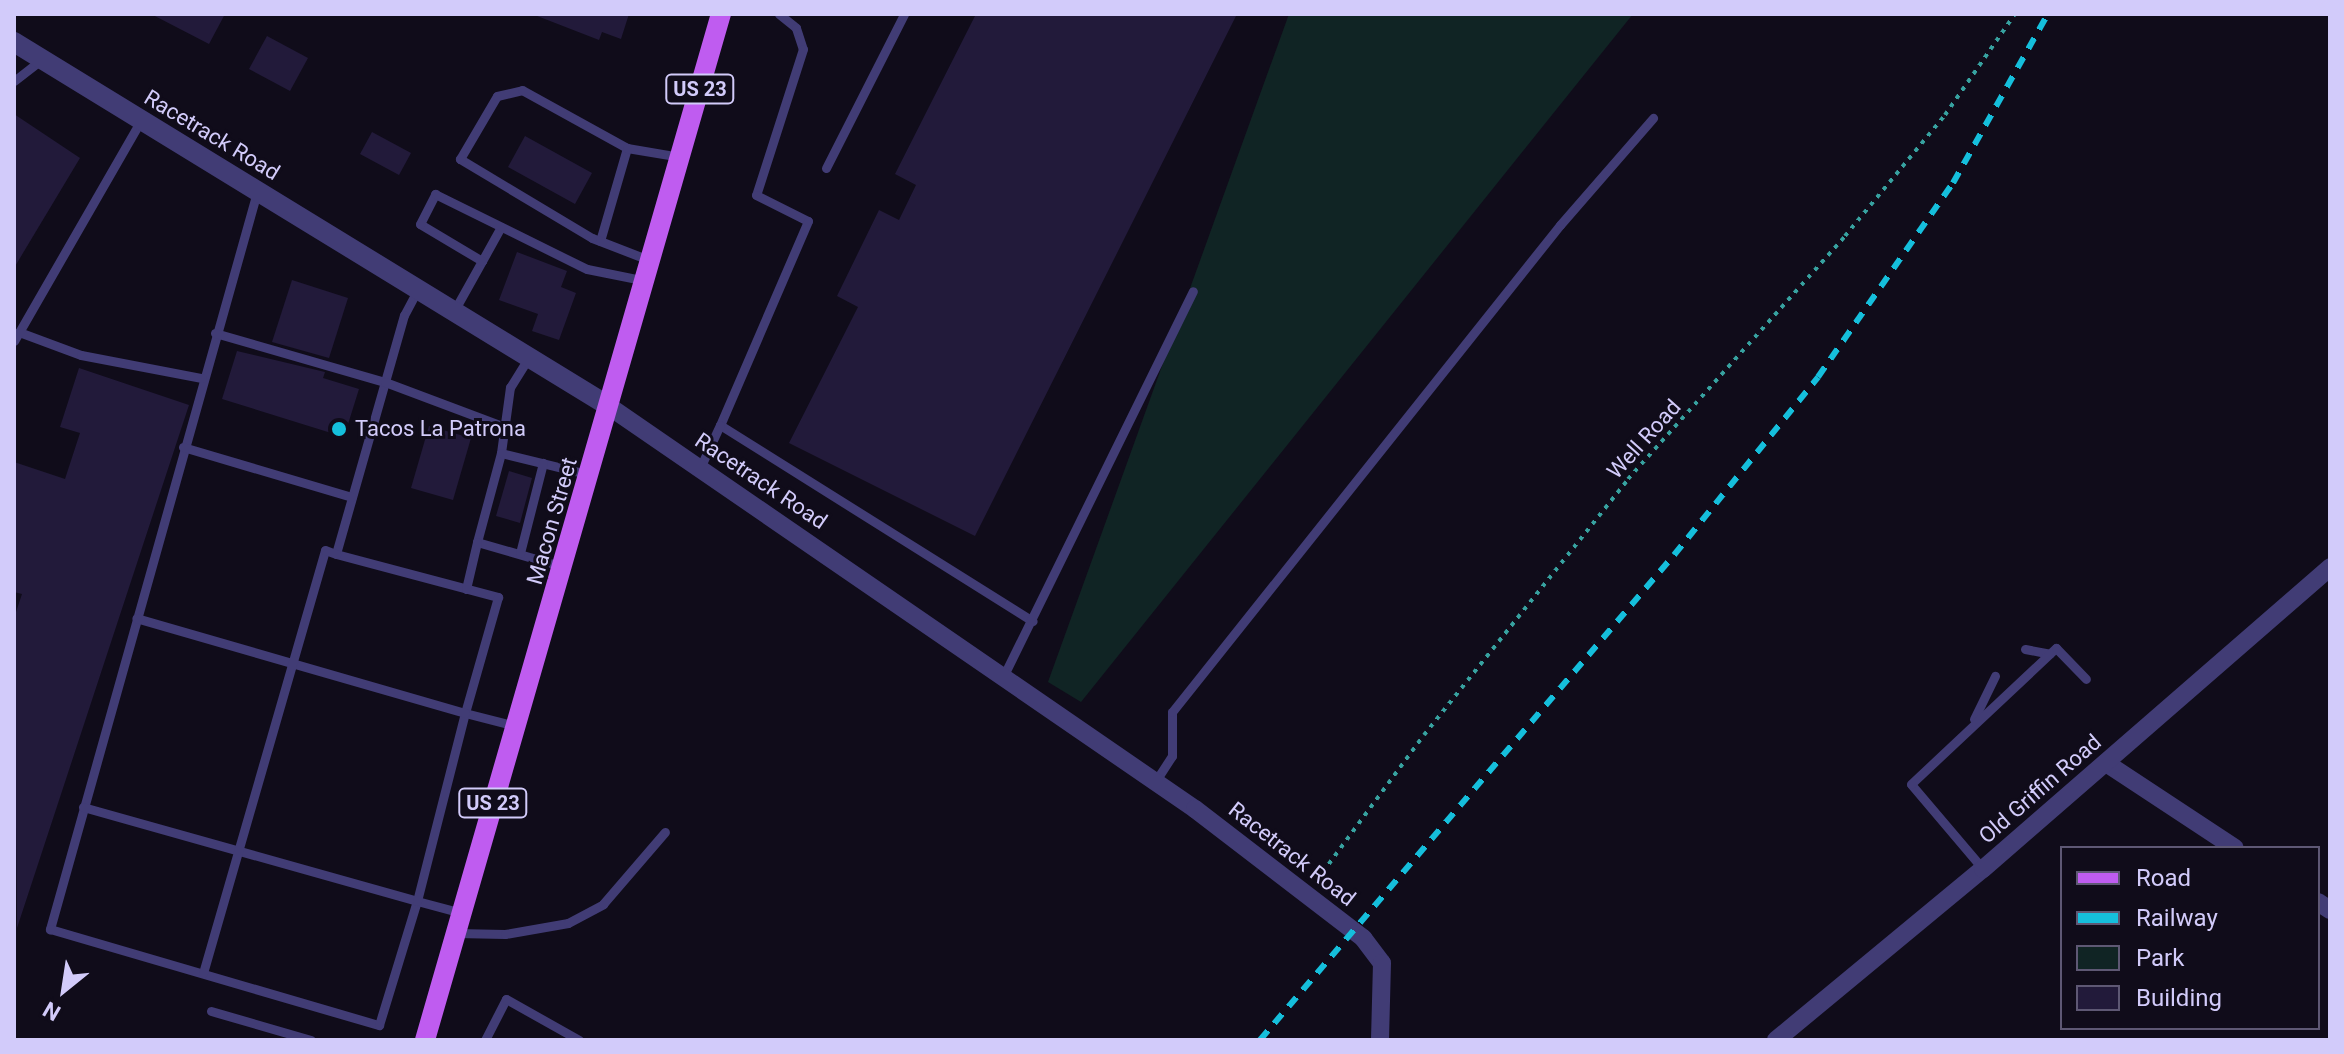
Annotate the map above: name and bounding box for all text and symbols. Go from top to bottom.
road number: US 23 [664,73,736,105]
street label: Racetrack Road [139,84,285,186]
street label: Well Road [1602,394,1686,484]
place label: Tacos La Patrona [355,416,526,442]
marker: Tacos La Patrona [330,420,348,438]
street label: Racetrack Road [690,427,832,535]
street label: Macon Street [521,454,583,588]
street label: Old Griffin Road [1974,729,2106,849]
road number: US 23 [457,787,529,819]
street label: Racetrack Road [1223,796,1361,912]
legend [2060,846,2320,1030]
text: Road [2136,864,2191,892]
text: Railway [2136,904,2218,932]
text: Park [2136,944,2184,972]
north arrow [24,950,104,1030]
text: Building [2136,984,2222,1012]
text: N [39,997,65,1026]

